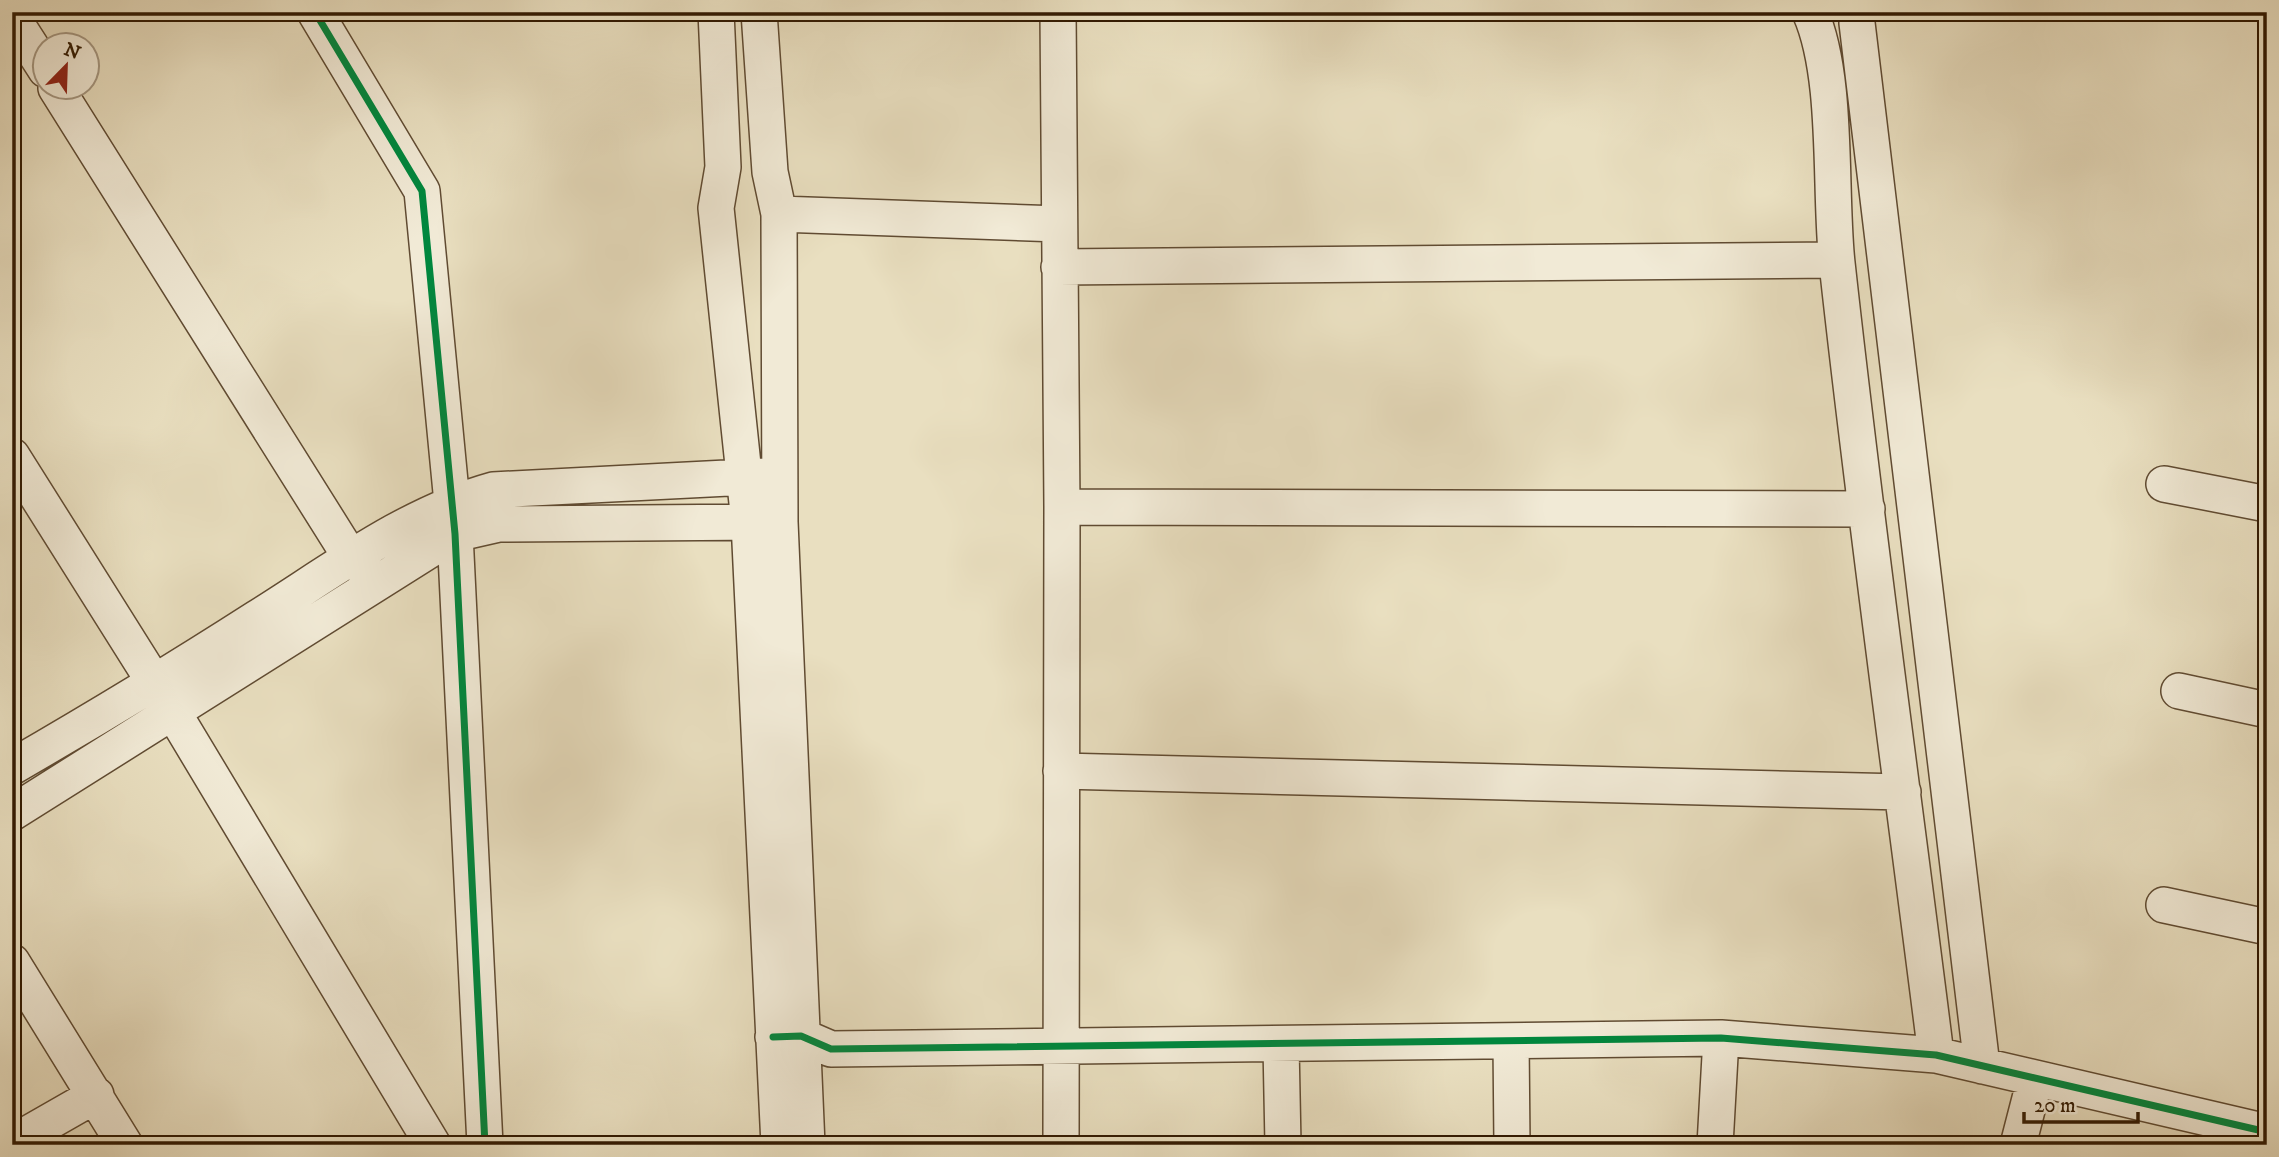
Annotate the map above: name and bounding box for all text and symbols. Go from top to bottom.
north arrow [32,32,102,102]
text: N [60,38,84,66]
scale bar [2024,1080,2137,1124]
text: 20 m [2034,1093,2076,1119]

